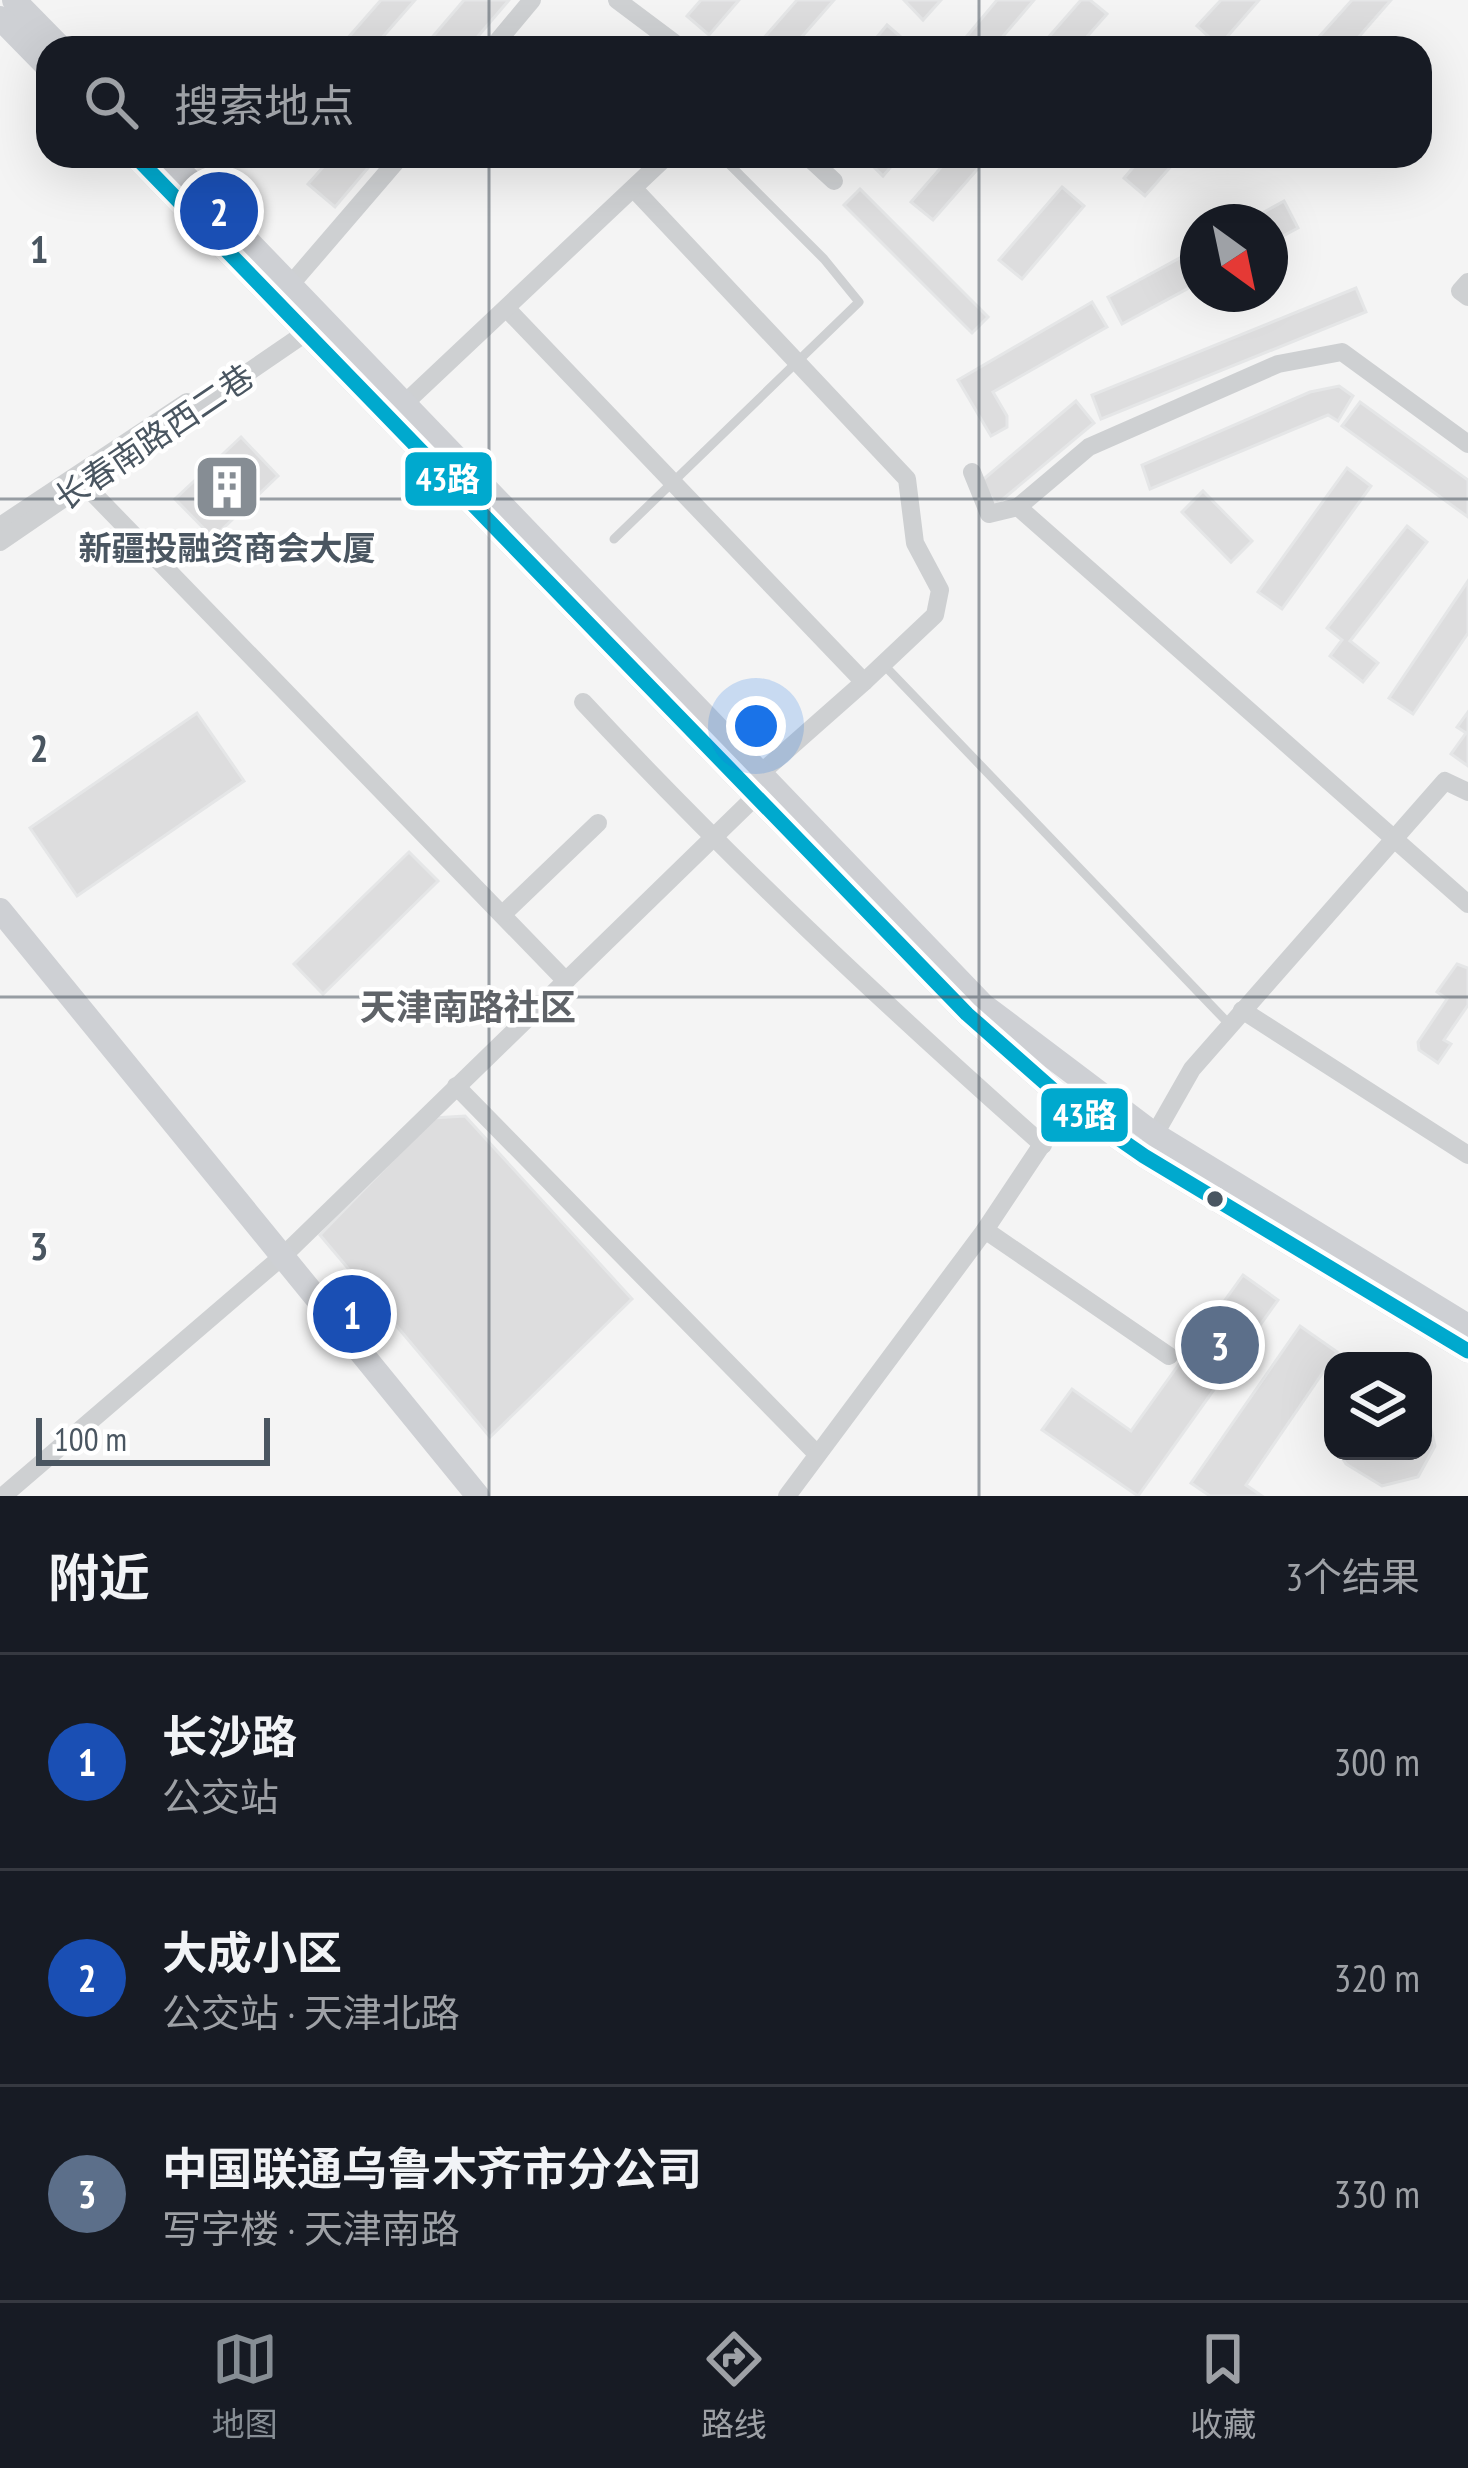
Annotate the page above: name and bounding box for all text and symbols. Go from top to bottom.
search box [36,36,1432,168]
icon: search [78,69,144,135]
text: 搜索地点 [174,76,354,134]
pin: 2 [180,166,258,256]
north arrow [1180,204,1288,312]
text: 1 [30,223,48,274]
street label: 长春南路西二巷 [46,354,261,519]
line badge: 43路 [403,450,494,508]
building icon: 新疆投融资商会大厦 [192,452,262,522]
text: 43路 [416,457,480,500]
place label: 新疆投融资商会大厦 [79,526,376,569]
your location [726,696,786,756]
text: 2 [30,722,48,773]
district label: 天津南路社区 [360,983,576,1030]
line badge: 43路 [1039,1086,1130,1144]
text: 43路 [1053,1093,1117,1136]
unlabelled marker [1204,1188,1226,1210]
text: 3 [30,1220,48,1271]
pin: 1 [313,1269,391,1359]
pin: 3 [1181,1300,1259,1390]
map controls [1324,1352,1432,1460]
button: layers [1324,1352,1432,1460]
scale bar [36,1412,270,1465]
text: 100 m [54,1417,127,1460]
text: 附近 [48,1544,150,1610]
text: 3个结果 [1285,1551,1420,1602]
text: 长沙路 [162,1707,297,1765]
text: 1 [78,1736,96,1787]
text: 300 m [1334,1736,1420,1787]
text: 公交站 [162,1771,279,1822]
text: 大成小区 [162,1923,342,1981]
text: 2 [78,1952,96,2003]
text: 320 m [1334,1952,1420,2003]
text: 公交站 · 天津北路 [162,1987,460,2038]
text: 中国联通乌鲁木齐市分公司 [162,2139,702,2197]
text: 3 [78,2168,96,2219]
text: 330 m [1334,2168,1420,2219]
text: 写字楼 · 天津南路 [162,2203,460,2254]
tab: 地图 [212,2326,278,2446]
tab: 路线 [701,2326,767,2446]
tab: 收藏 [1190,2326,1256,2446]

